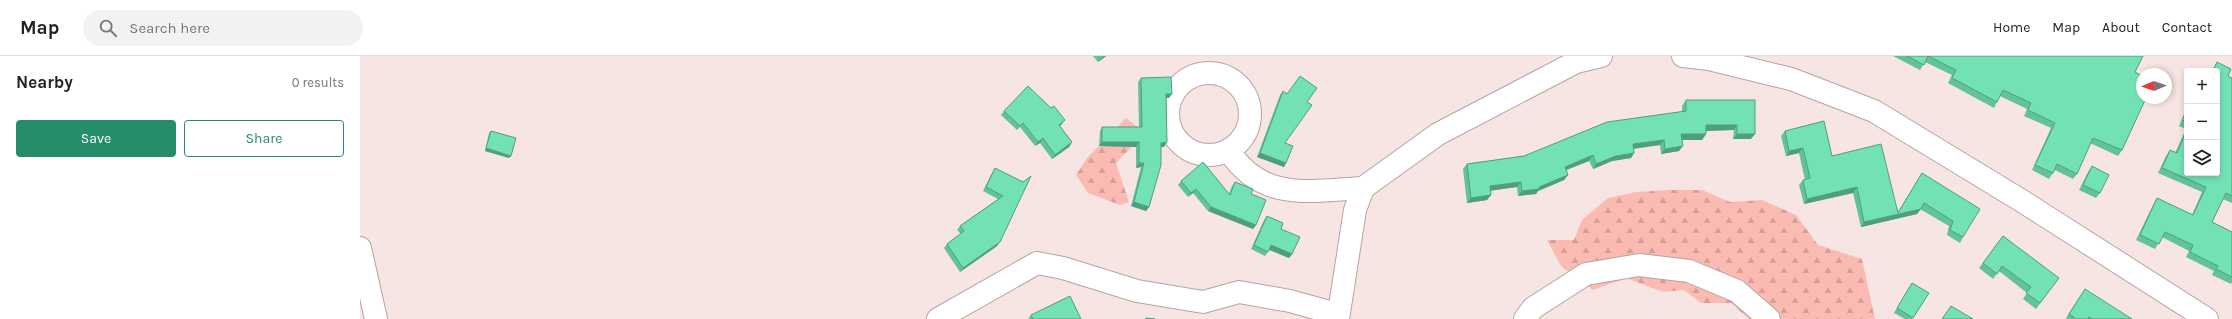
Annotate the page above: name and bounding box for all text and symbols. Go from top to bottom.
search box [83,10,363,46]
text: Map [20,17,59,39]
icon: search [97,17,119,39]
text: Search here [129,19,210,37]
text: Home [1993,19,2030,36]
text: Map [2052,19,2080,36]
text: About [2102,19,2140,36]
text: Contact [2162,19,2212,36]
north arrow [2136,68,2172,104]
map controls [2184,68,2220,176]
button: + [2184,68,2220,104]
text: Nearby [16,72,73,92]
text: 0 results [292,75,344,90]
button: − [2184,104,2220,140]
button: Save [16,120,176,157]
button: Share [184,120,344,157]
button: layers [2184,140,2220,176]

